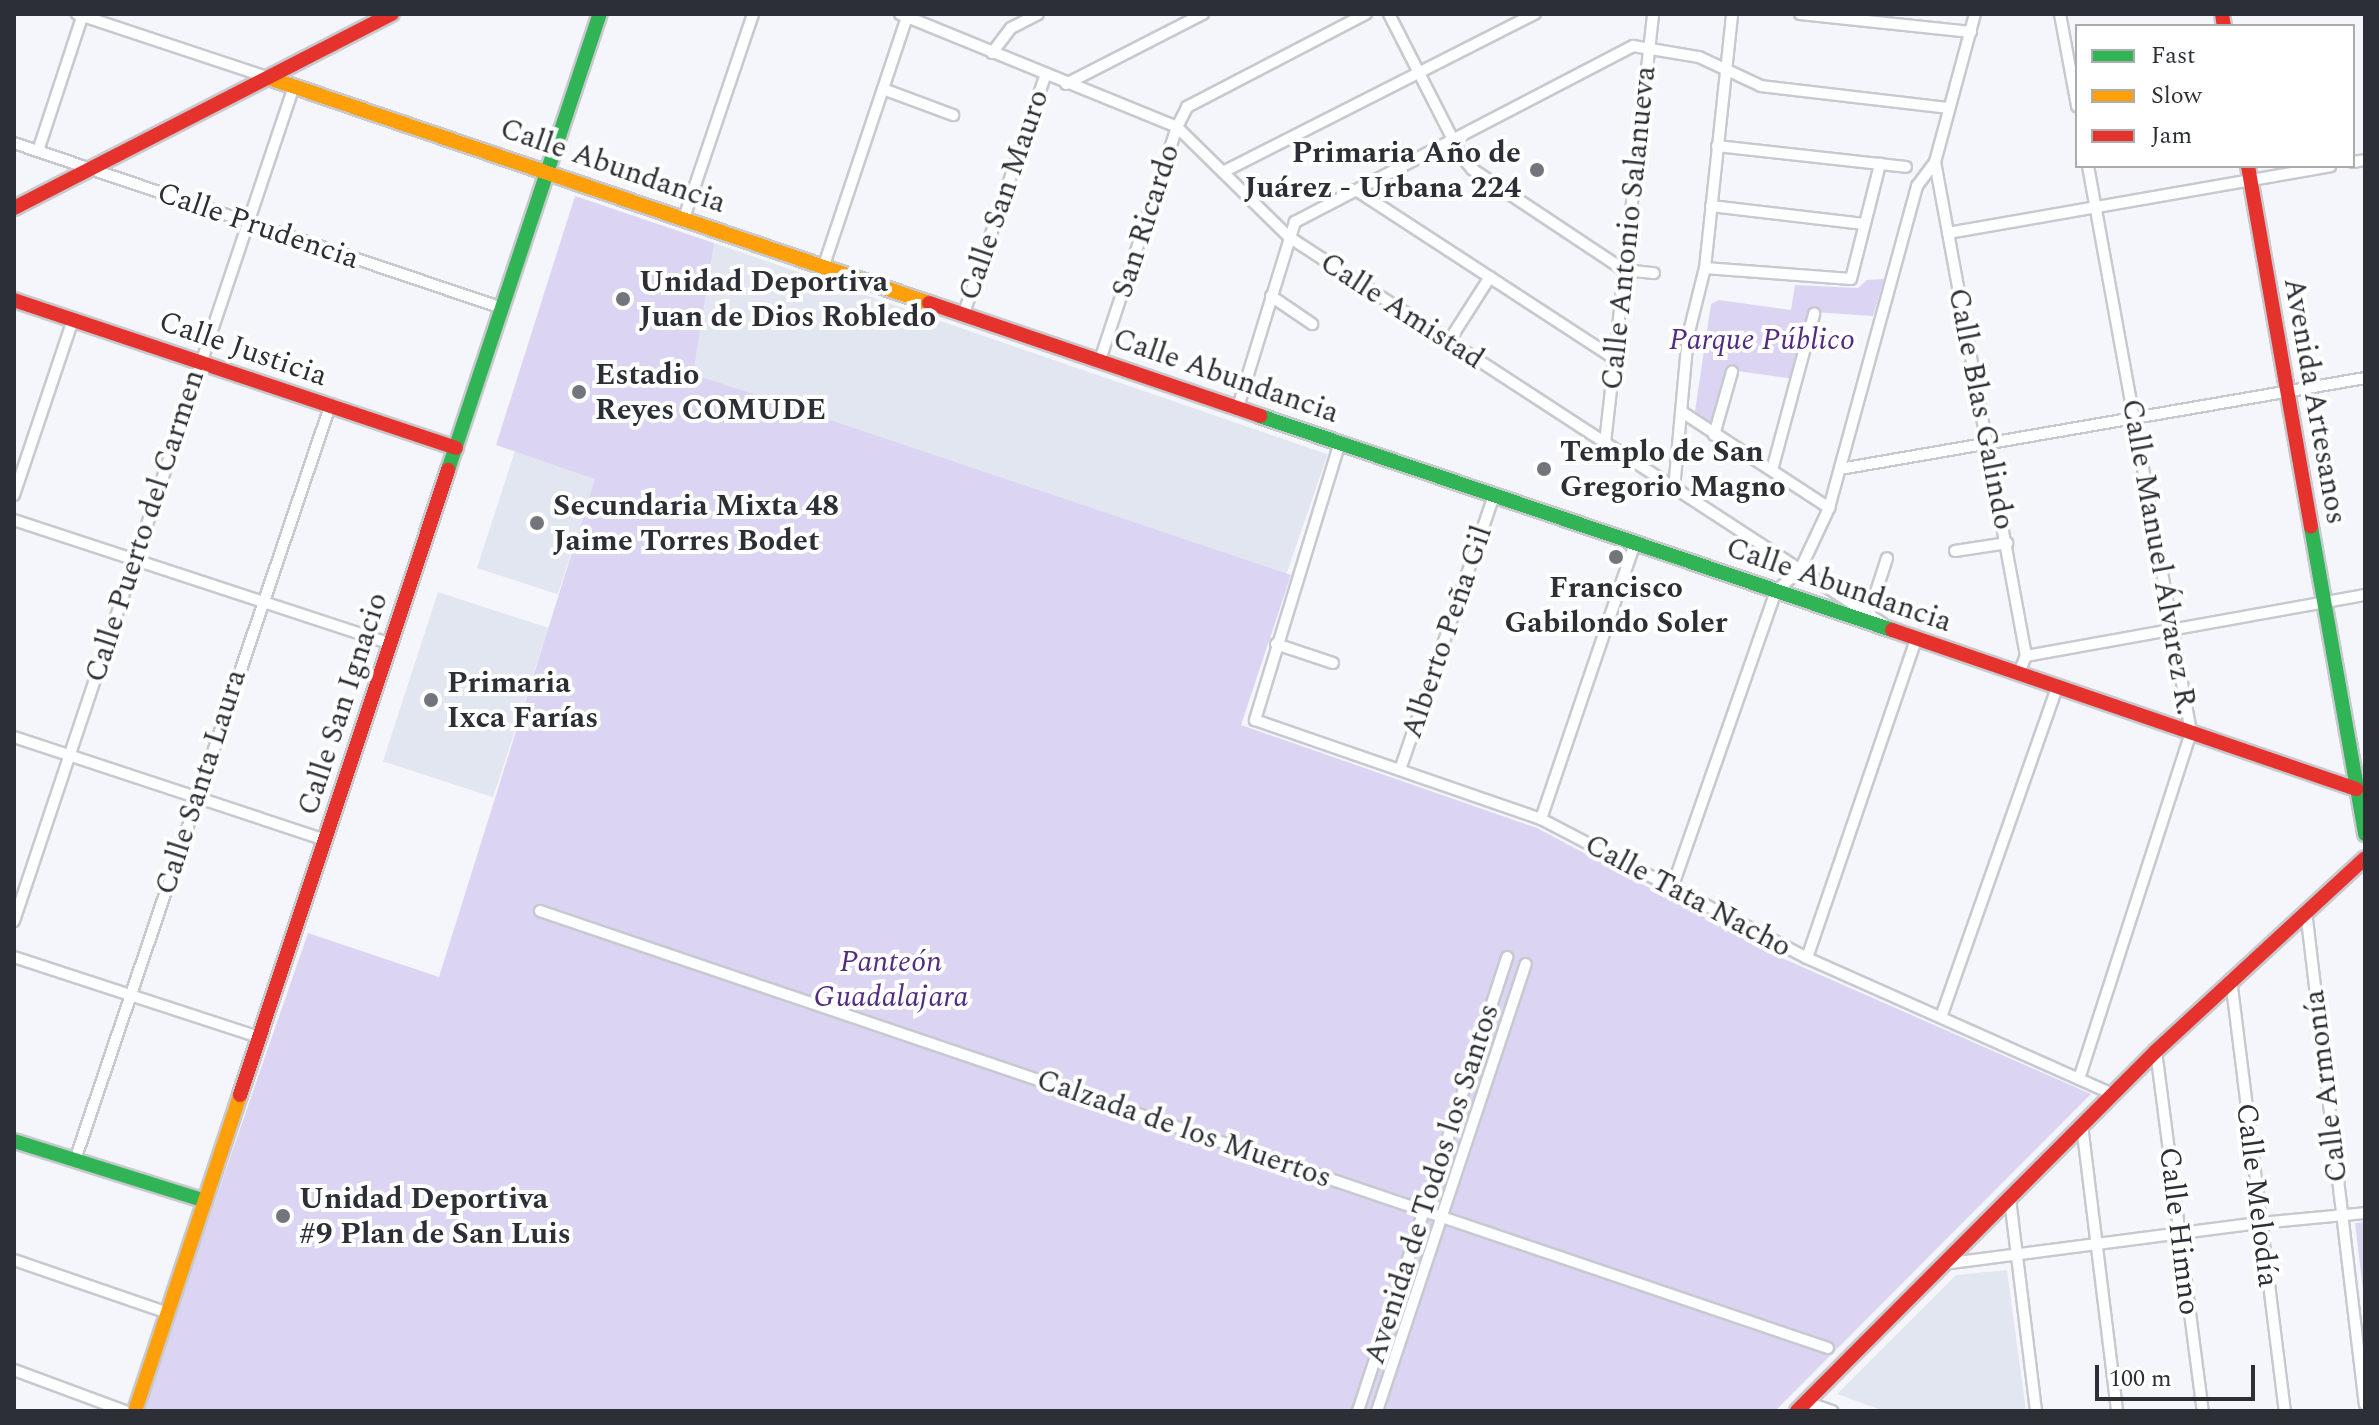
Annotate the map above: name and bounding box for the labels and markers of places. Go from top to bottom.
place label: Primaria Año de Juárez - Urbana 224 [1244,135,1521,206]
marker: Primaria Año de Juárez - Urbana 224 [1528,161,1546,179]
place label: Unidad Deportiva Juan de Dios Robledo [639,264,936,334]
marker: Unidad Deportiva Juan de Dios Robledo [614,290,632,308]
place label: Estadio Reyes COMUDE [595,357,826,428]
marker: Estadio Reyes COMUDE [570,383,588,401]
place label: Templo de San Gregorio Magno [1560,434,1786,504]
marker: Templo de San Gregorio Magno [1535,460,1553,478]
place label: Secundaria Mixta 48 Jaime Torres Bodet [553,488,839,558]
marker: Secundaria Mixta 48 Jaime Torres Bodet [528,514,546,532]
marker: Francisco Gabilondo Soler [1607,548,1625,566]
place label: Francisco Gabilondo Soler [1504,570,1728,640]
place label: Primaria Ixca Farías [447,665,598,736]
marker: Primaria Ixca Farías [422,691,440,709]
place label: Unidad Deportiva #9 Plan de San Luis [299,1181,571,1252]
marker: Unidad Deportiva #9 Plan de San Luis [274,1207,292,1225]

